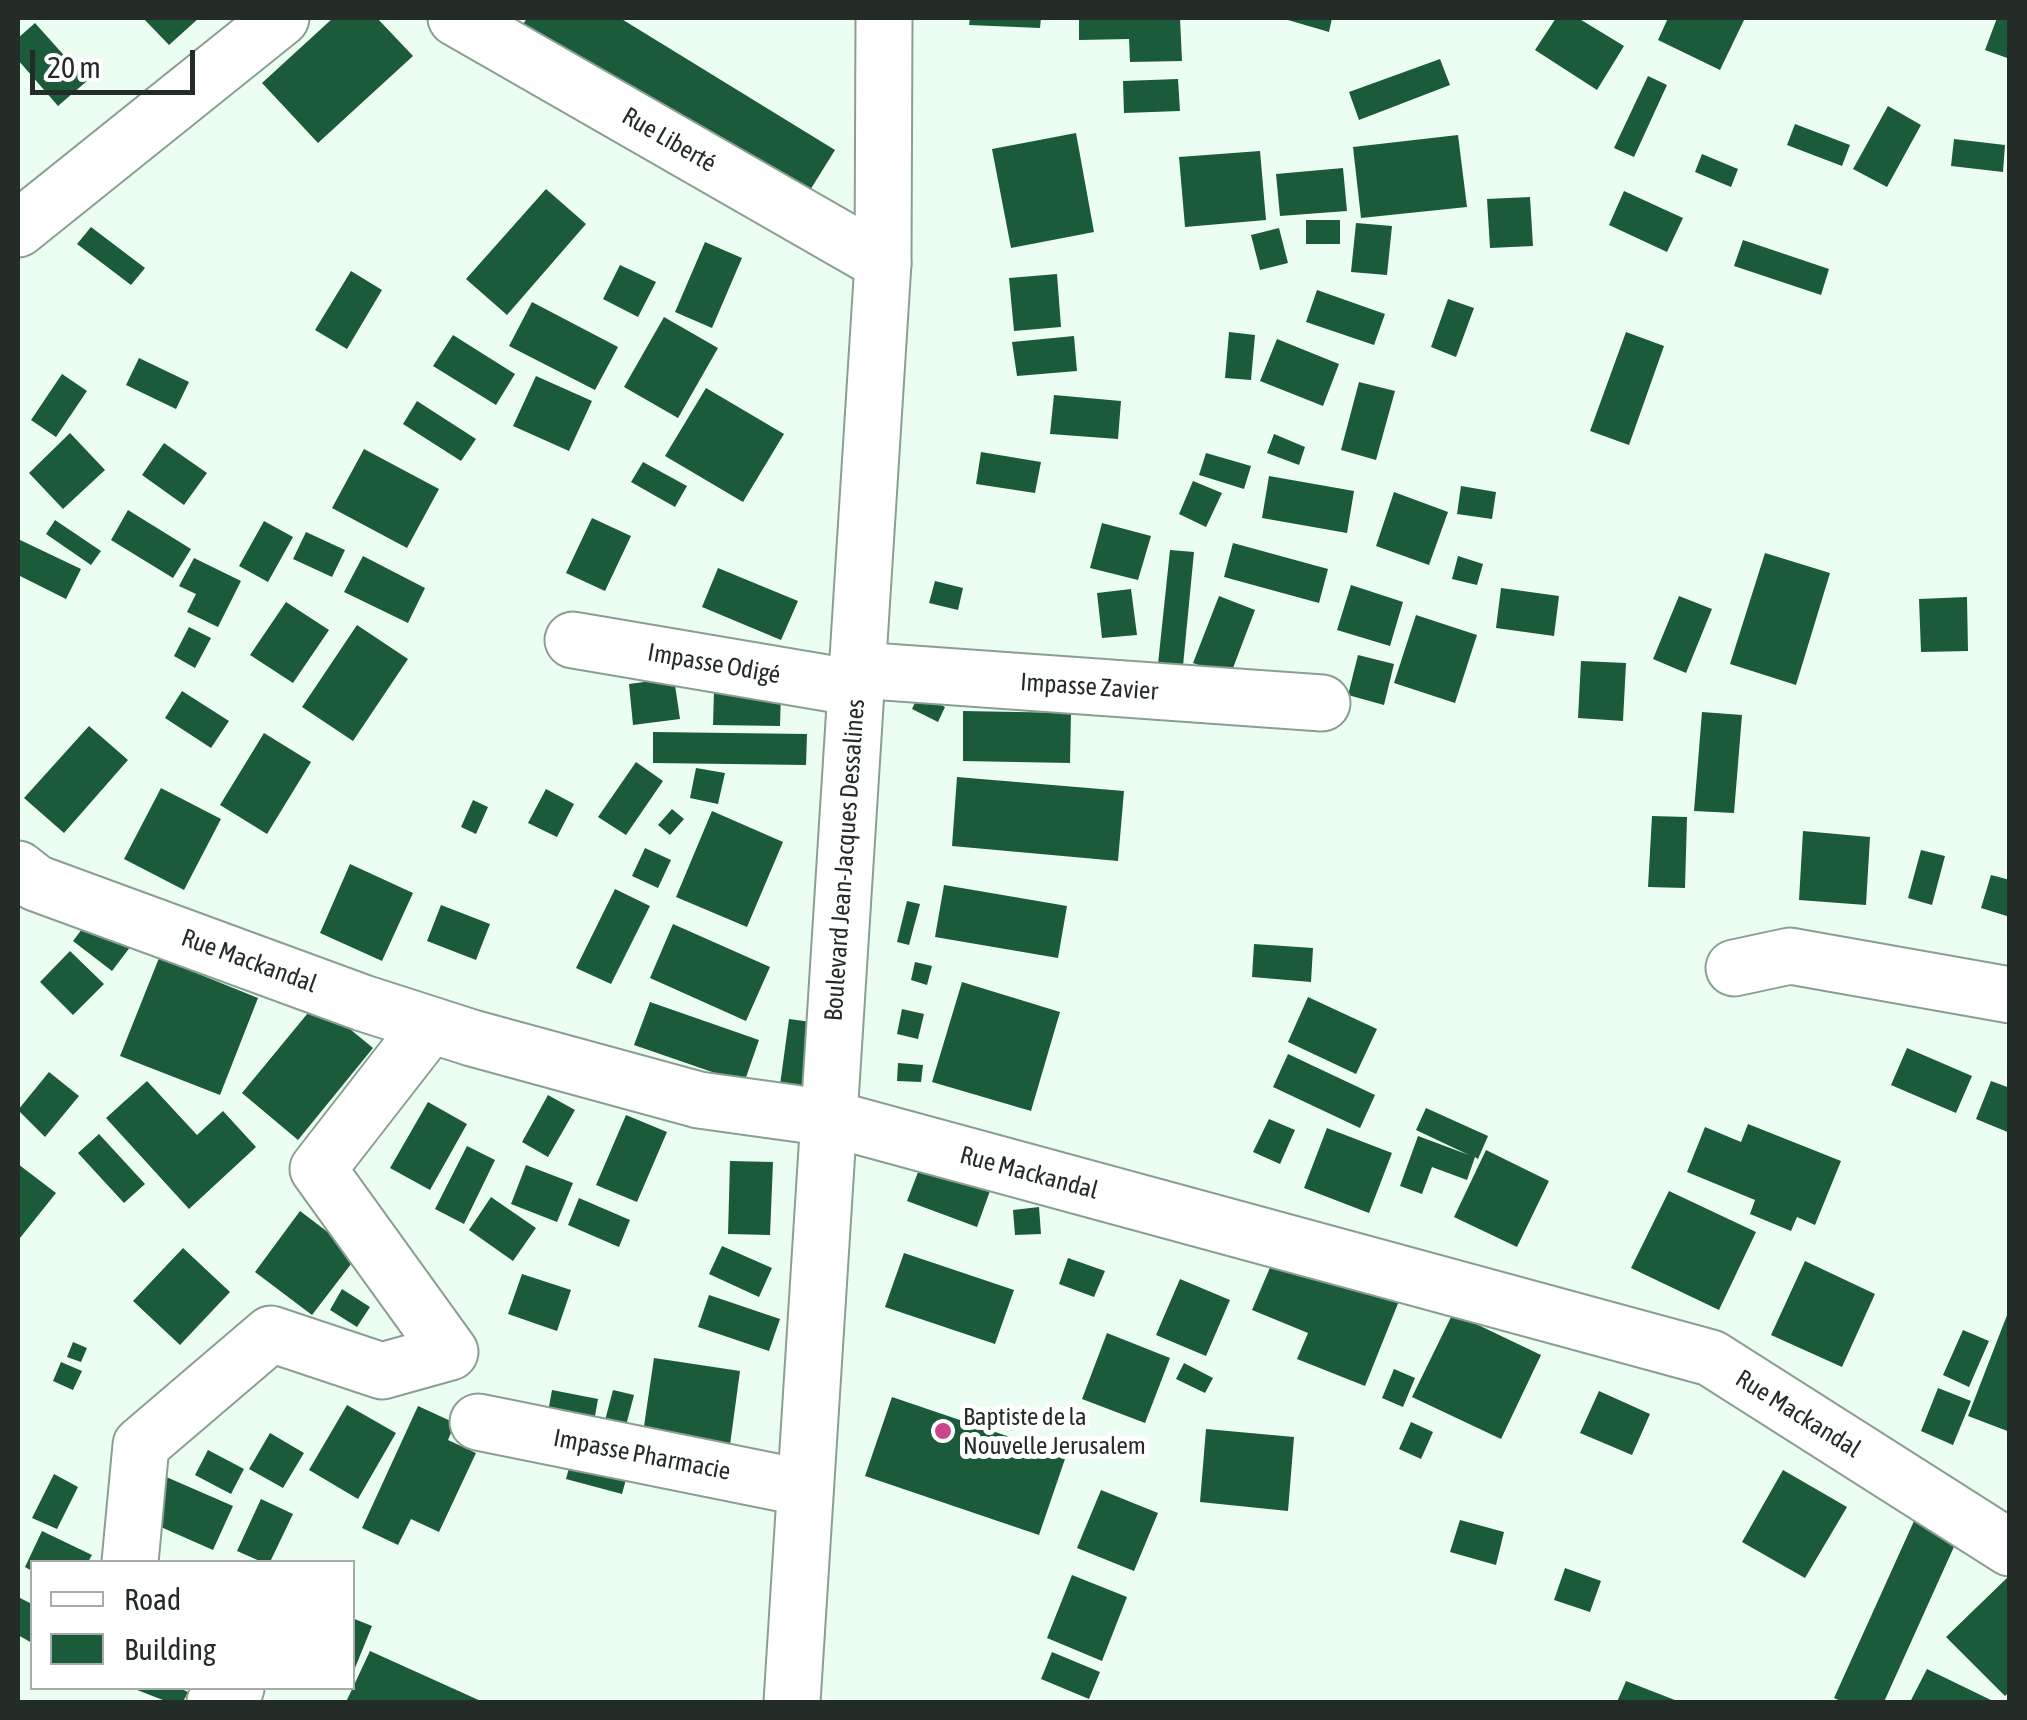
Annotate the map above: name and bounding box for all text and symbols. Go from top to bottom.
scale bar [35,30,200,92]
text: 20 m [47,50,101,84]
street label: Rue Liberté [617,101,721,179]
street label: Impasse Odigé [645,638,783,690]
street label: Impasse Zavier [1019,667,1159,707]
street label: Boulevard Jean-Jacques Dessalines [819,698,871,1022]
street label: Rue Mackandal [177,923,321,999]
street label: Rue Mackandal [957,1140,1101,1206]
street label: Rue Mackandal [1730,1364,1866,1464]
place label: Baptiste de la Nouvelle Jerusalem [963,1402,1146,1461]
marker: Baptiste de la Nouvelle Jerusalem [932,1420,954,1442]
street label: Impasse Pharmacie [551,1423,733,1487]
legend [30,1560,355,1690]
text: Road [124,1582,181,1616]
text: Building [124,1632,216,1666]

